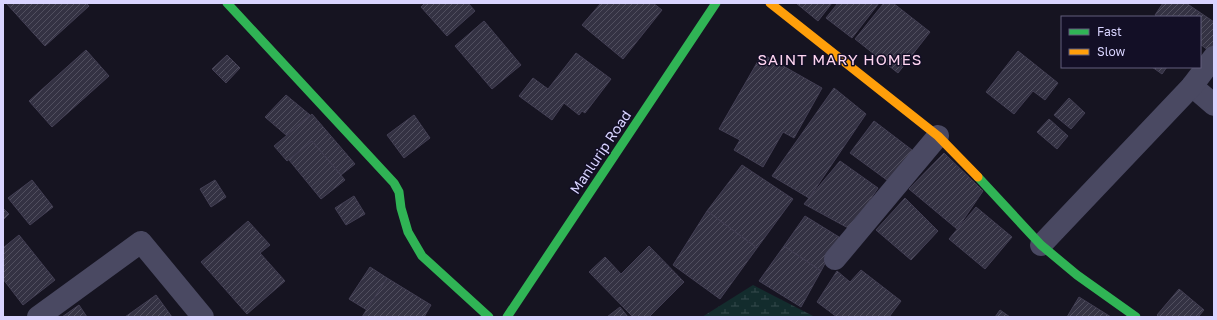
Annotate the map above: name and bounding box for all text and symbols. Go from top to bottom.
legend [1061,16,1201,68]
text: Fast [1097,24,1122,39]
text: Slow [1097,44,1125,59]
district label: SAINT MARY HOMES [758,50,922,68]
street label: Manlurip Road [566,107,634,197]

